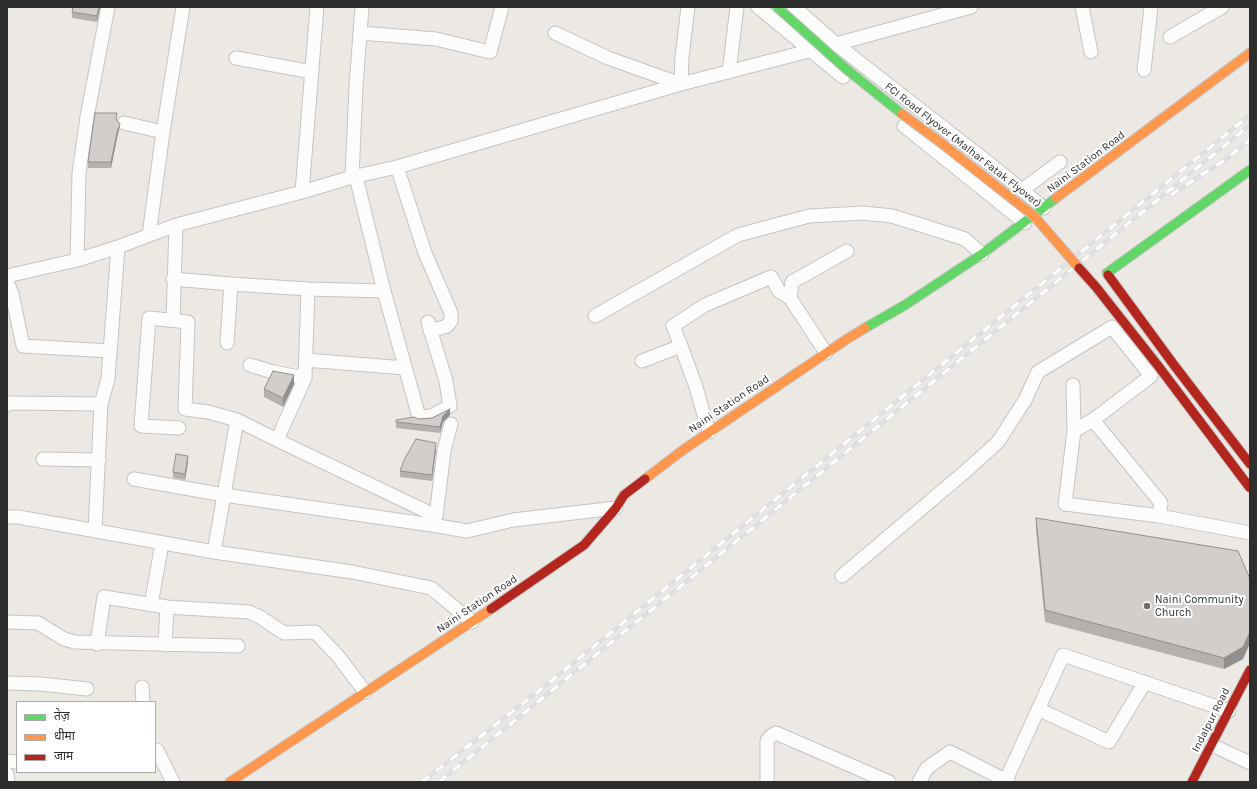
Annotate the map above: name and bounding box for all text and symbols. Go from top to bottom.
street label: FCI Road Flyover (Malhar Fatak Flyover) [882,80,1044,210]
street label: Naini Station Road [1044,128,1128,196]
street label: Naini Station Road [686,372,772,436]
street label: Naini Station Road [434,572,520,636]
place label: Naini Community Church [1155,593,1244,619]
marker: Naini Community Church [1142,601,1152,611]
street label: Indalpur Road [1189,686,1233,754]
legend [16,701,156,773]
text: तेज़ [54,709,70,723]
text: धीमा [54,729,75,743]
text: जाम [54,749,73,763]

